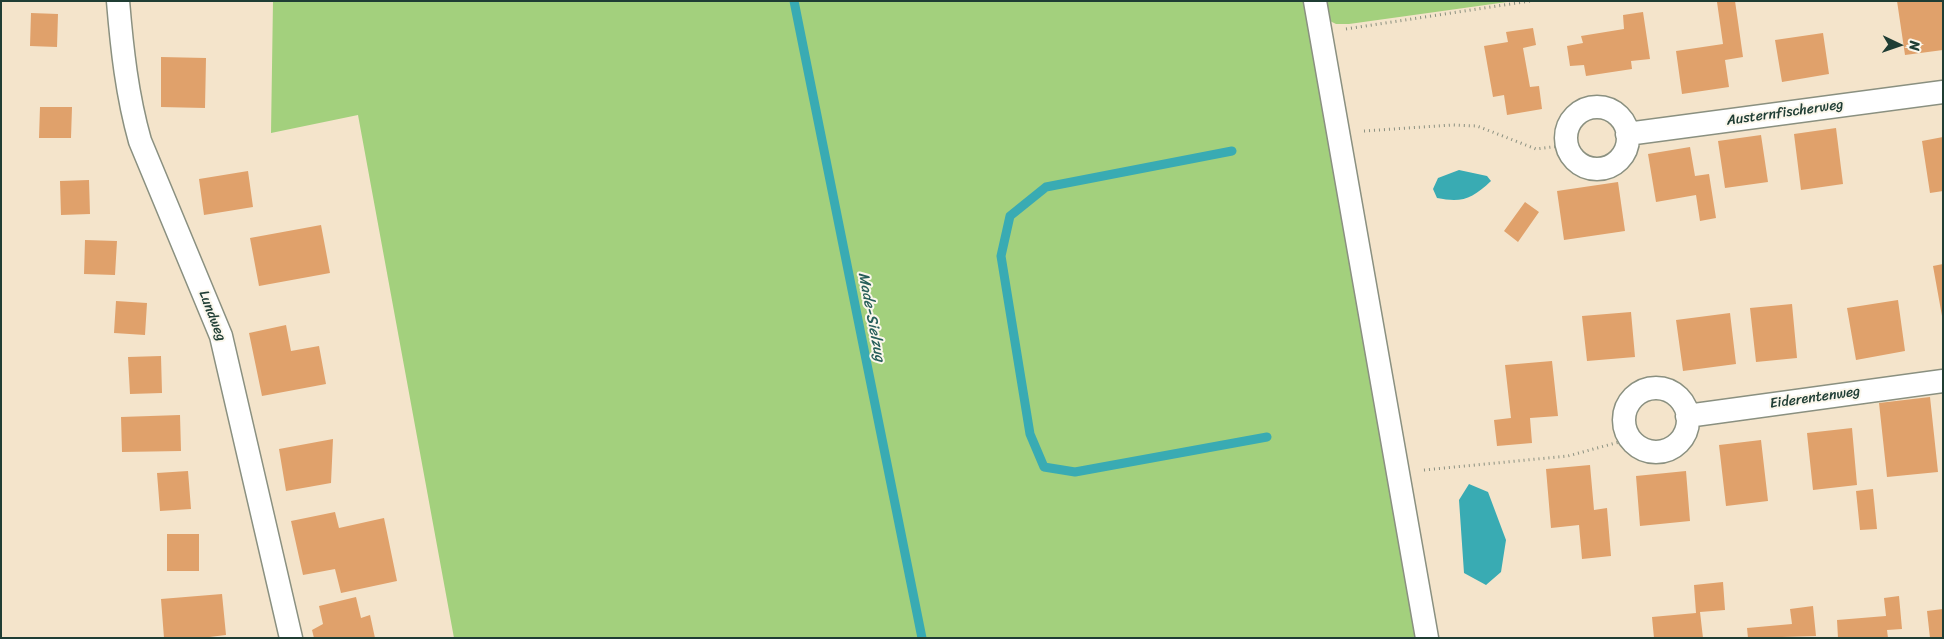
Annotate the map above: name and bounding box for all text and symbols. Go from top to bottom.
north arrow [1874,20,1924,70]
text: N [1902,40,1927,51]
street label: Austernfischerweg [1726,96,1844,130]
water label: Made-Sielzug [854,271,888,363]
street label: Lundweg [195,288,229,344]
street label: Eiderentenweg [1769,383,1861,413]

